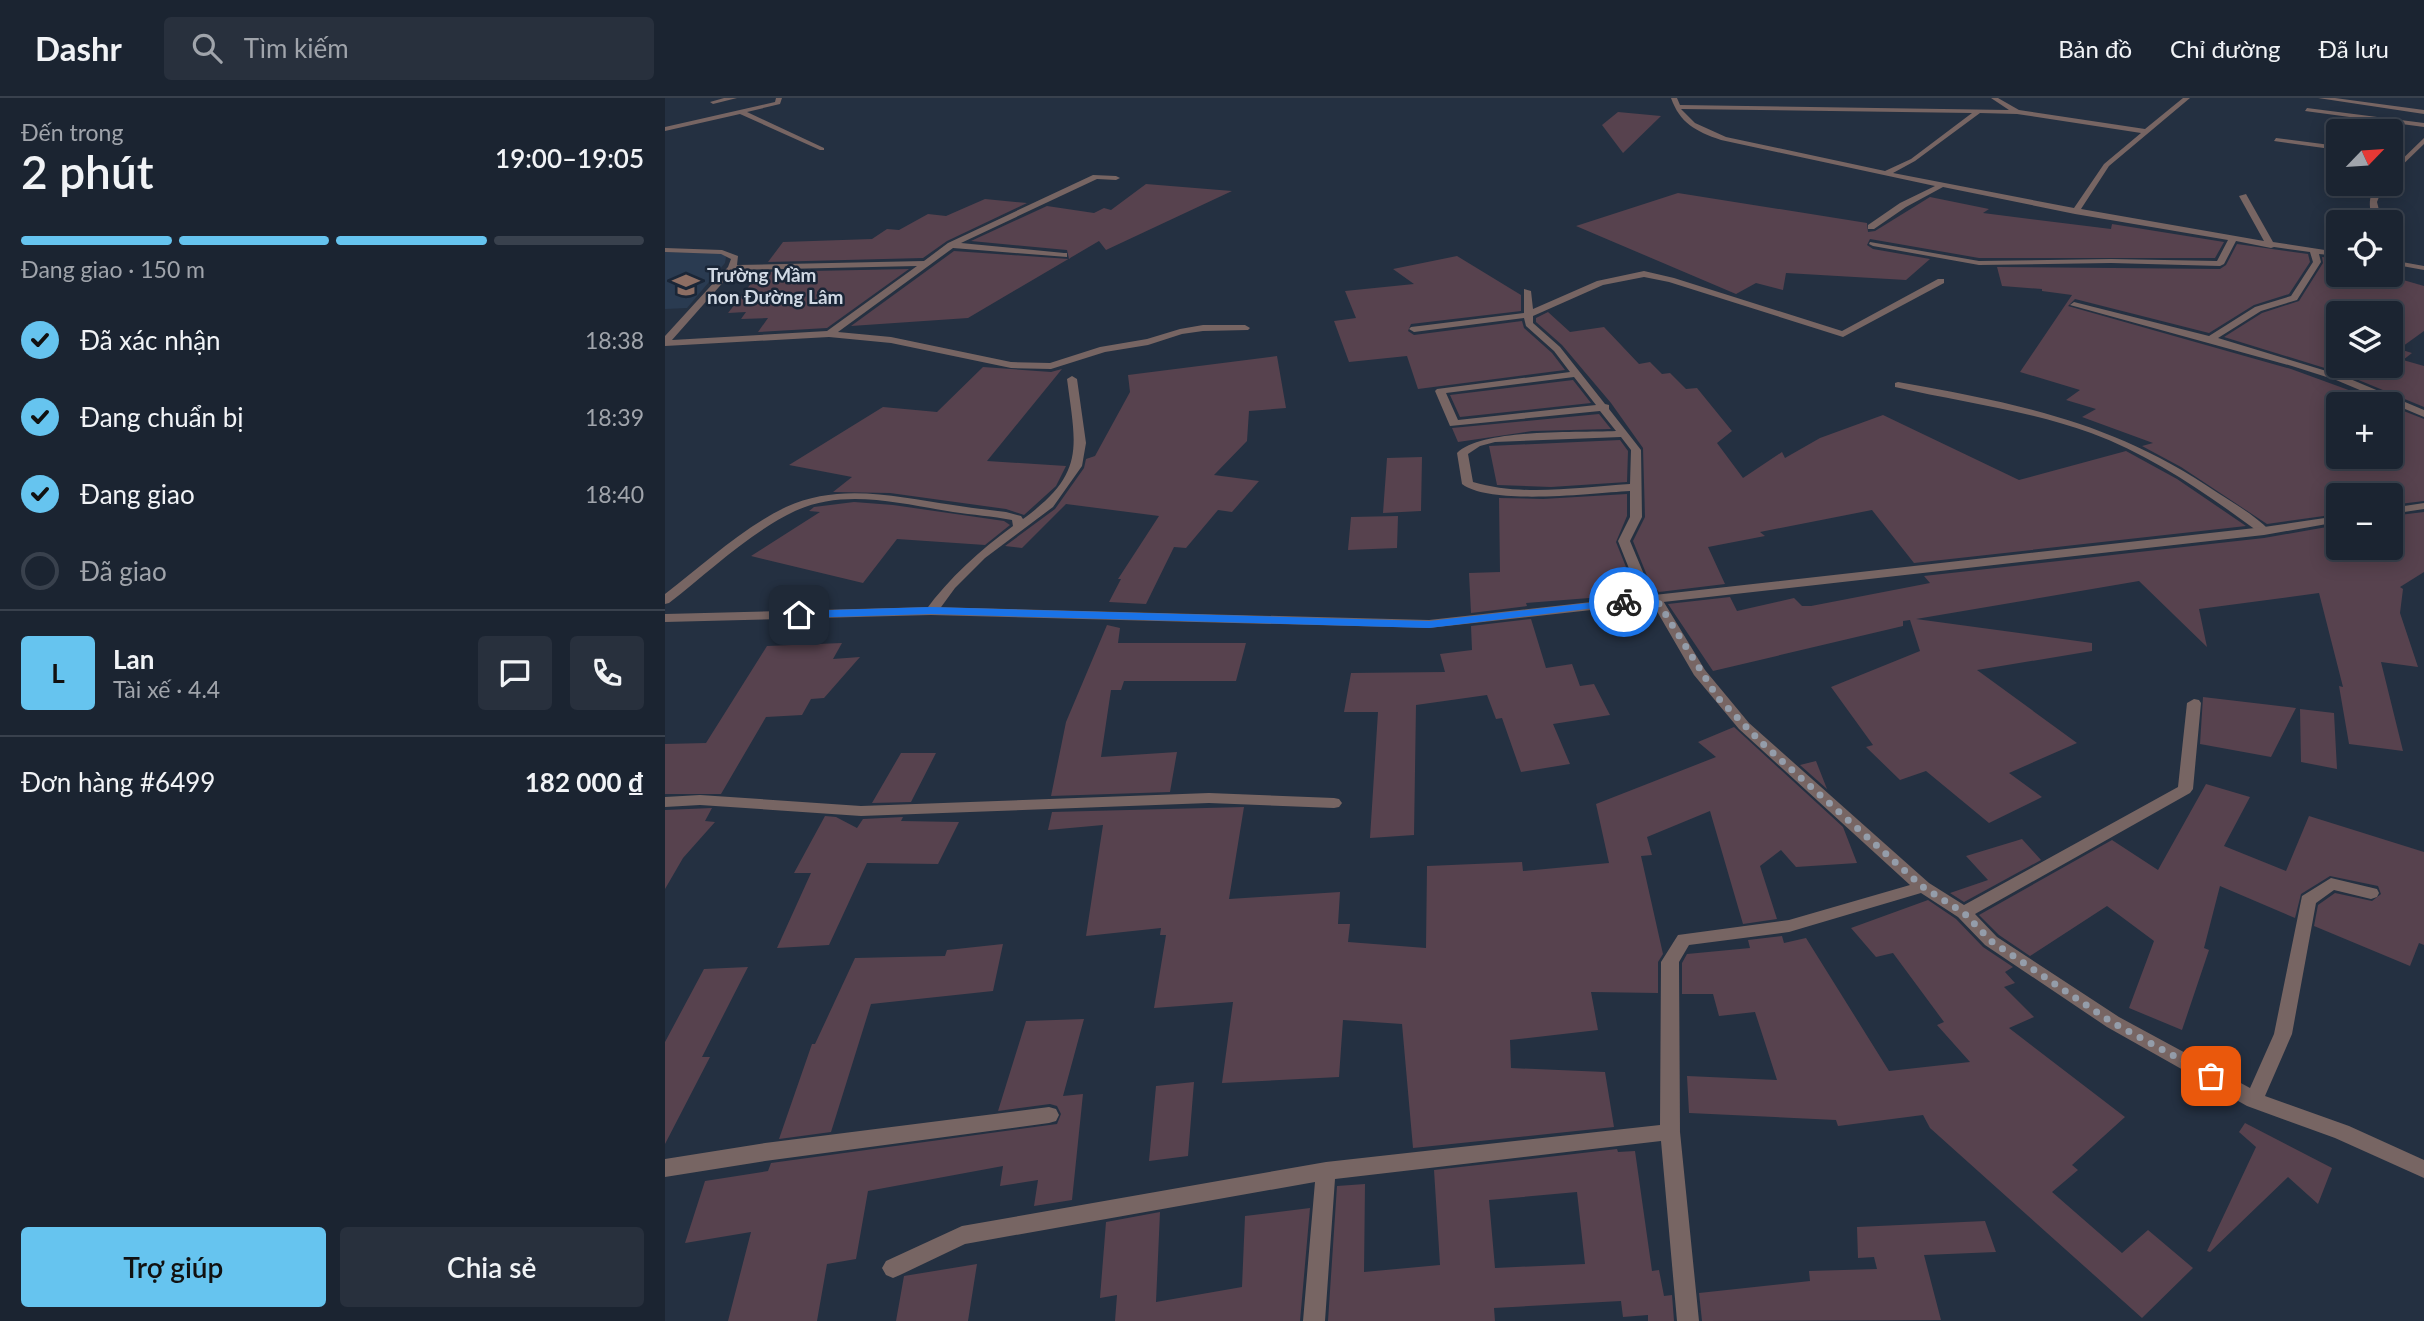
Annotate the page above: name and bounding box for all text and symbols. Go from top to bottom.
search box [164,17,654,80]
text: Dashr [35,28,122,68]
icon: search [188,29,226,67]
text: Tìm kiếm [244,32,349,64]
text: Bản đồ [2058,34,2132,63]
text: Chỉ đường [2170,34,2281,63]
text: Đã lưu [2319,34,2389,63]
text: Đến trong [21,118,123,146]
north arrow [2326,119,2403,196]
map controls [2326,119,2403,560]
text: 19:00–19:05 [495,142,644,174]
text: 2 phút [21,144,154,199]
button: locate [2326,210,2403,287]
text: Đang giao · 150 m [21,255,205,283]
place label: Trường Mầm non Đường Lâm [707,263,844,308]
school or university icon: Trường Mầm non Đường Lâm [671,270,701,300]
button: layers [2326,301,2403,378]
icon: check [21,321,59,359]
text: Đã xác nhận [80,324,221,356]
text: 18:38 [585,326,644,354]
button: + [2326,392,2403,469]
icon: check [21,398,59,436]
text: Đang chuẩn bị [80,401,244,433]
text: 18:39 [585,403,644,431]
icon: check [21,475,59,513]
text: Đang giao [80,478,195,510]
text: 18:40 [585,480,644,508]
button: − [2326,483,2403,560]
text: Đã giao [80,555,167,587]
courier [1589,567,1659,637]
icon: bike [1605,583,1643,621]
pin [769,585,829,645]
icon: home [780,596,818,634]
button: chat [478,636,552,710]
button: phone [570,636,644,710]
text: Lan [113,643,154,675]
text: L [51,657,65,689]
text: Tài xế · 4.4 [113,675,220,703]
text: Đơn hàng #6499 [21,766,215,798]
text: 182 000 ₫ [525,766,644,798]
pin [2181,1046,2241,1106]
icon: bag [2192,1057,2230,1095]
button: Trợ giúp [21,1227,326,1307]
button: Chia sẻ [340,1227,644,1307]

